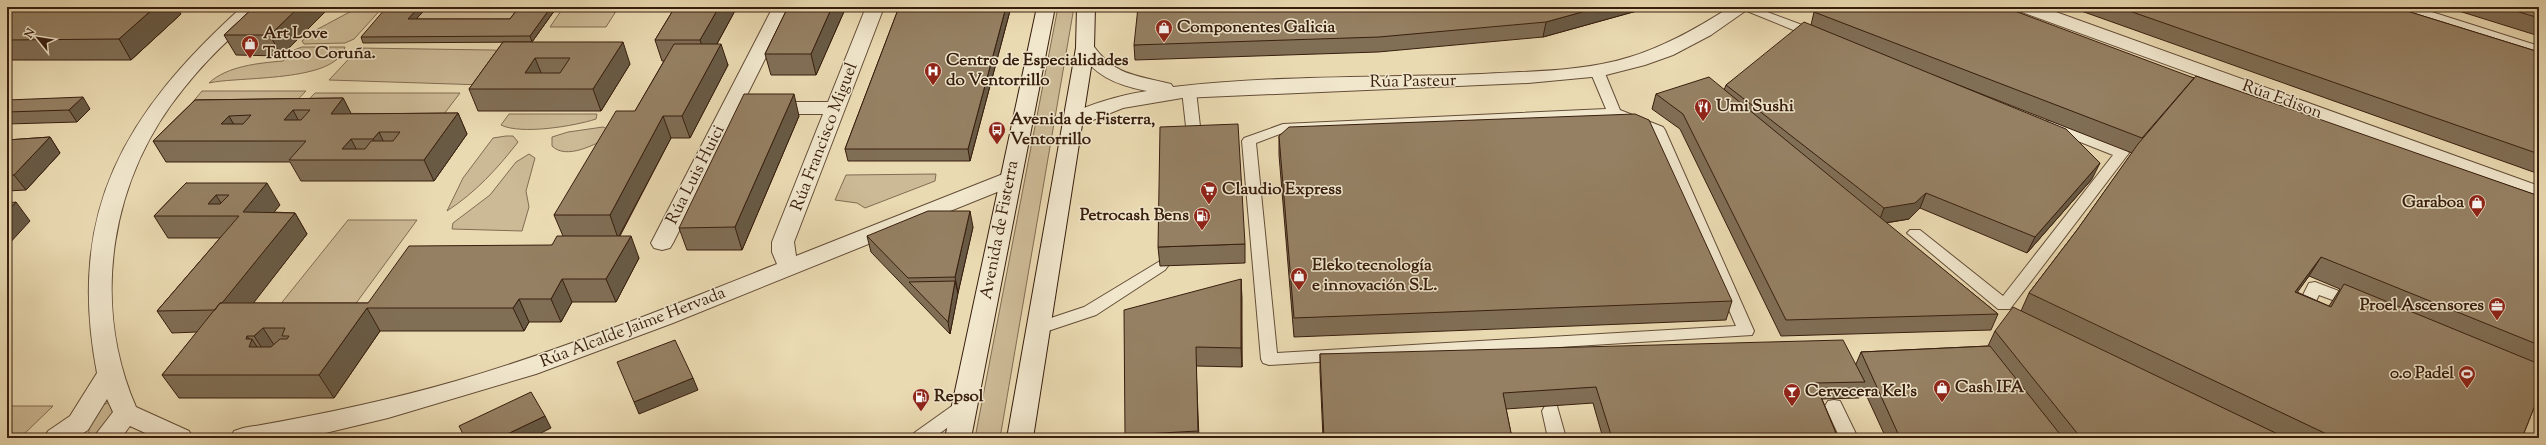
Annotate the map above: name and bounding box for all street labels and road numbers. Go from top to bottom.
street label: Rúa Francisco Miguel [786,59,864,215]
street label: Rúa Pasteur [1369,69,1457,95]
street label: Rúa Edison [2239,74,2325,126]
street label: Rúa Luis Huici [661,121,731,229]
street label: Avenida de Fisterra [975,158,1025,302]
street label: Rúa Alcalde Jaime Hervada [537,281,729,375]

